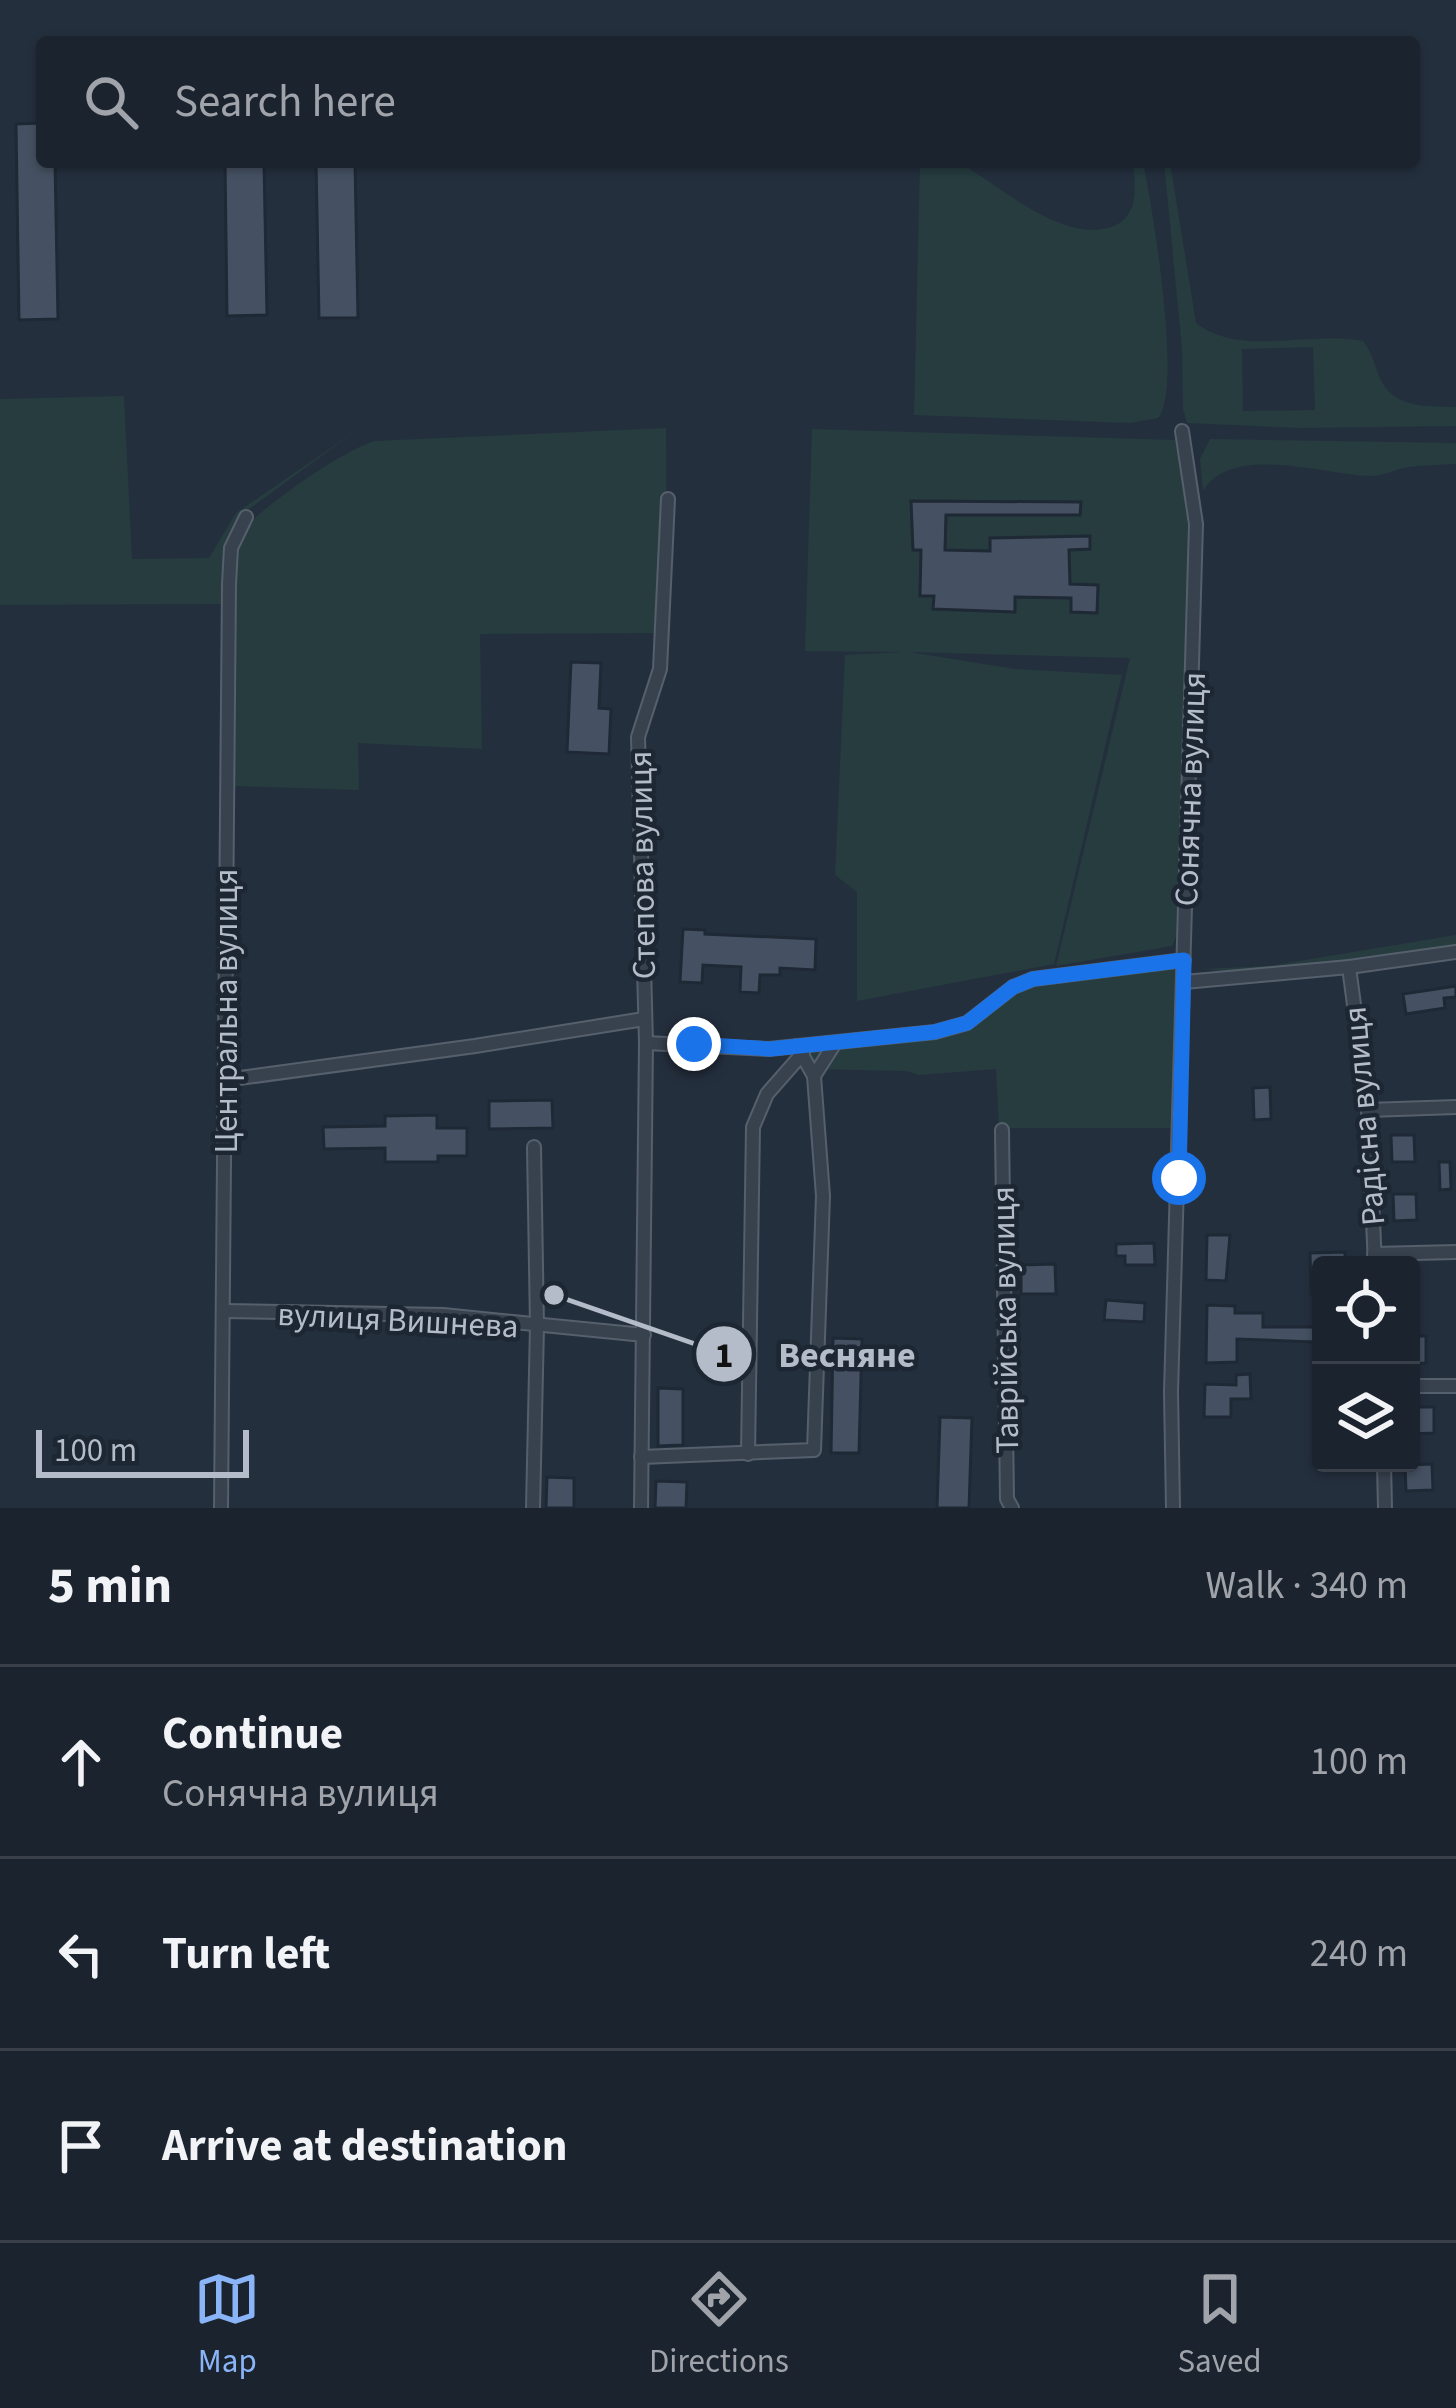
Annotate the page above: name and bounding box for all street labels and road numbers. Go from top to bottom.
street label: Сонячна вулиця [1163,671,1218,907]
street label: Степова вулиця [617,750,668,980]
street label: Центральна вулиця [203,869,250,1153]
street label: Радісна вулиця [1332,1004,1397,1227]
street label: Таврійська вулиця [980,1186,1031,1454]
street label: вулиця Вишнева [276,1291,520,1350]

